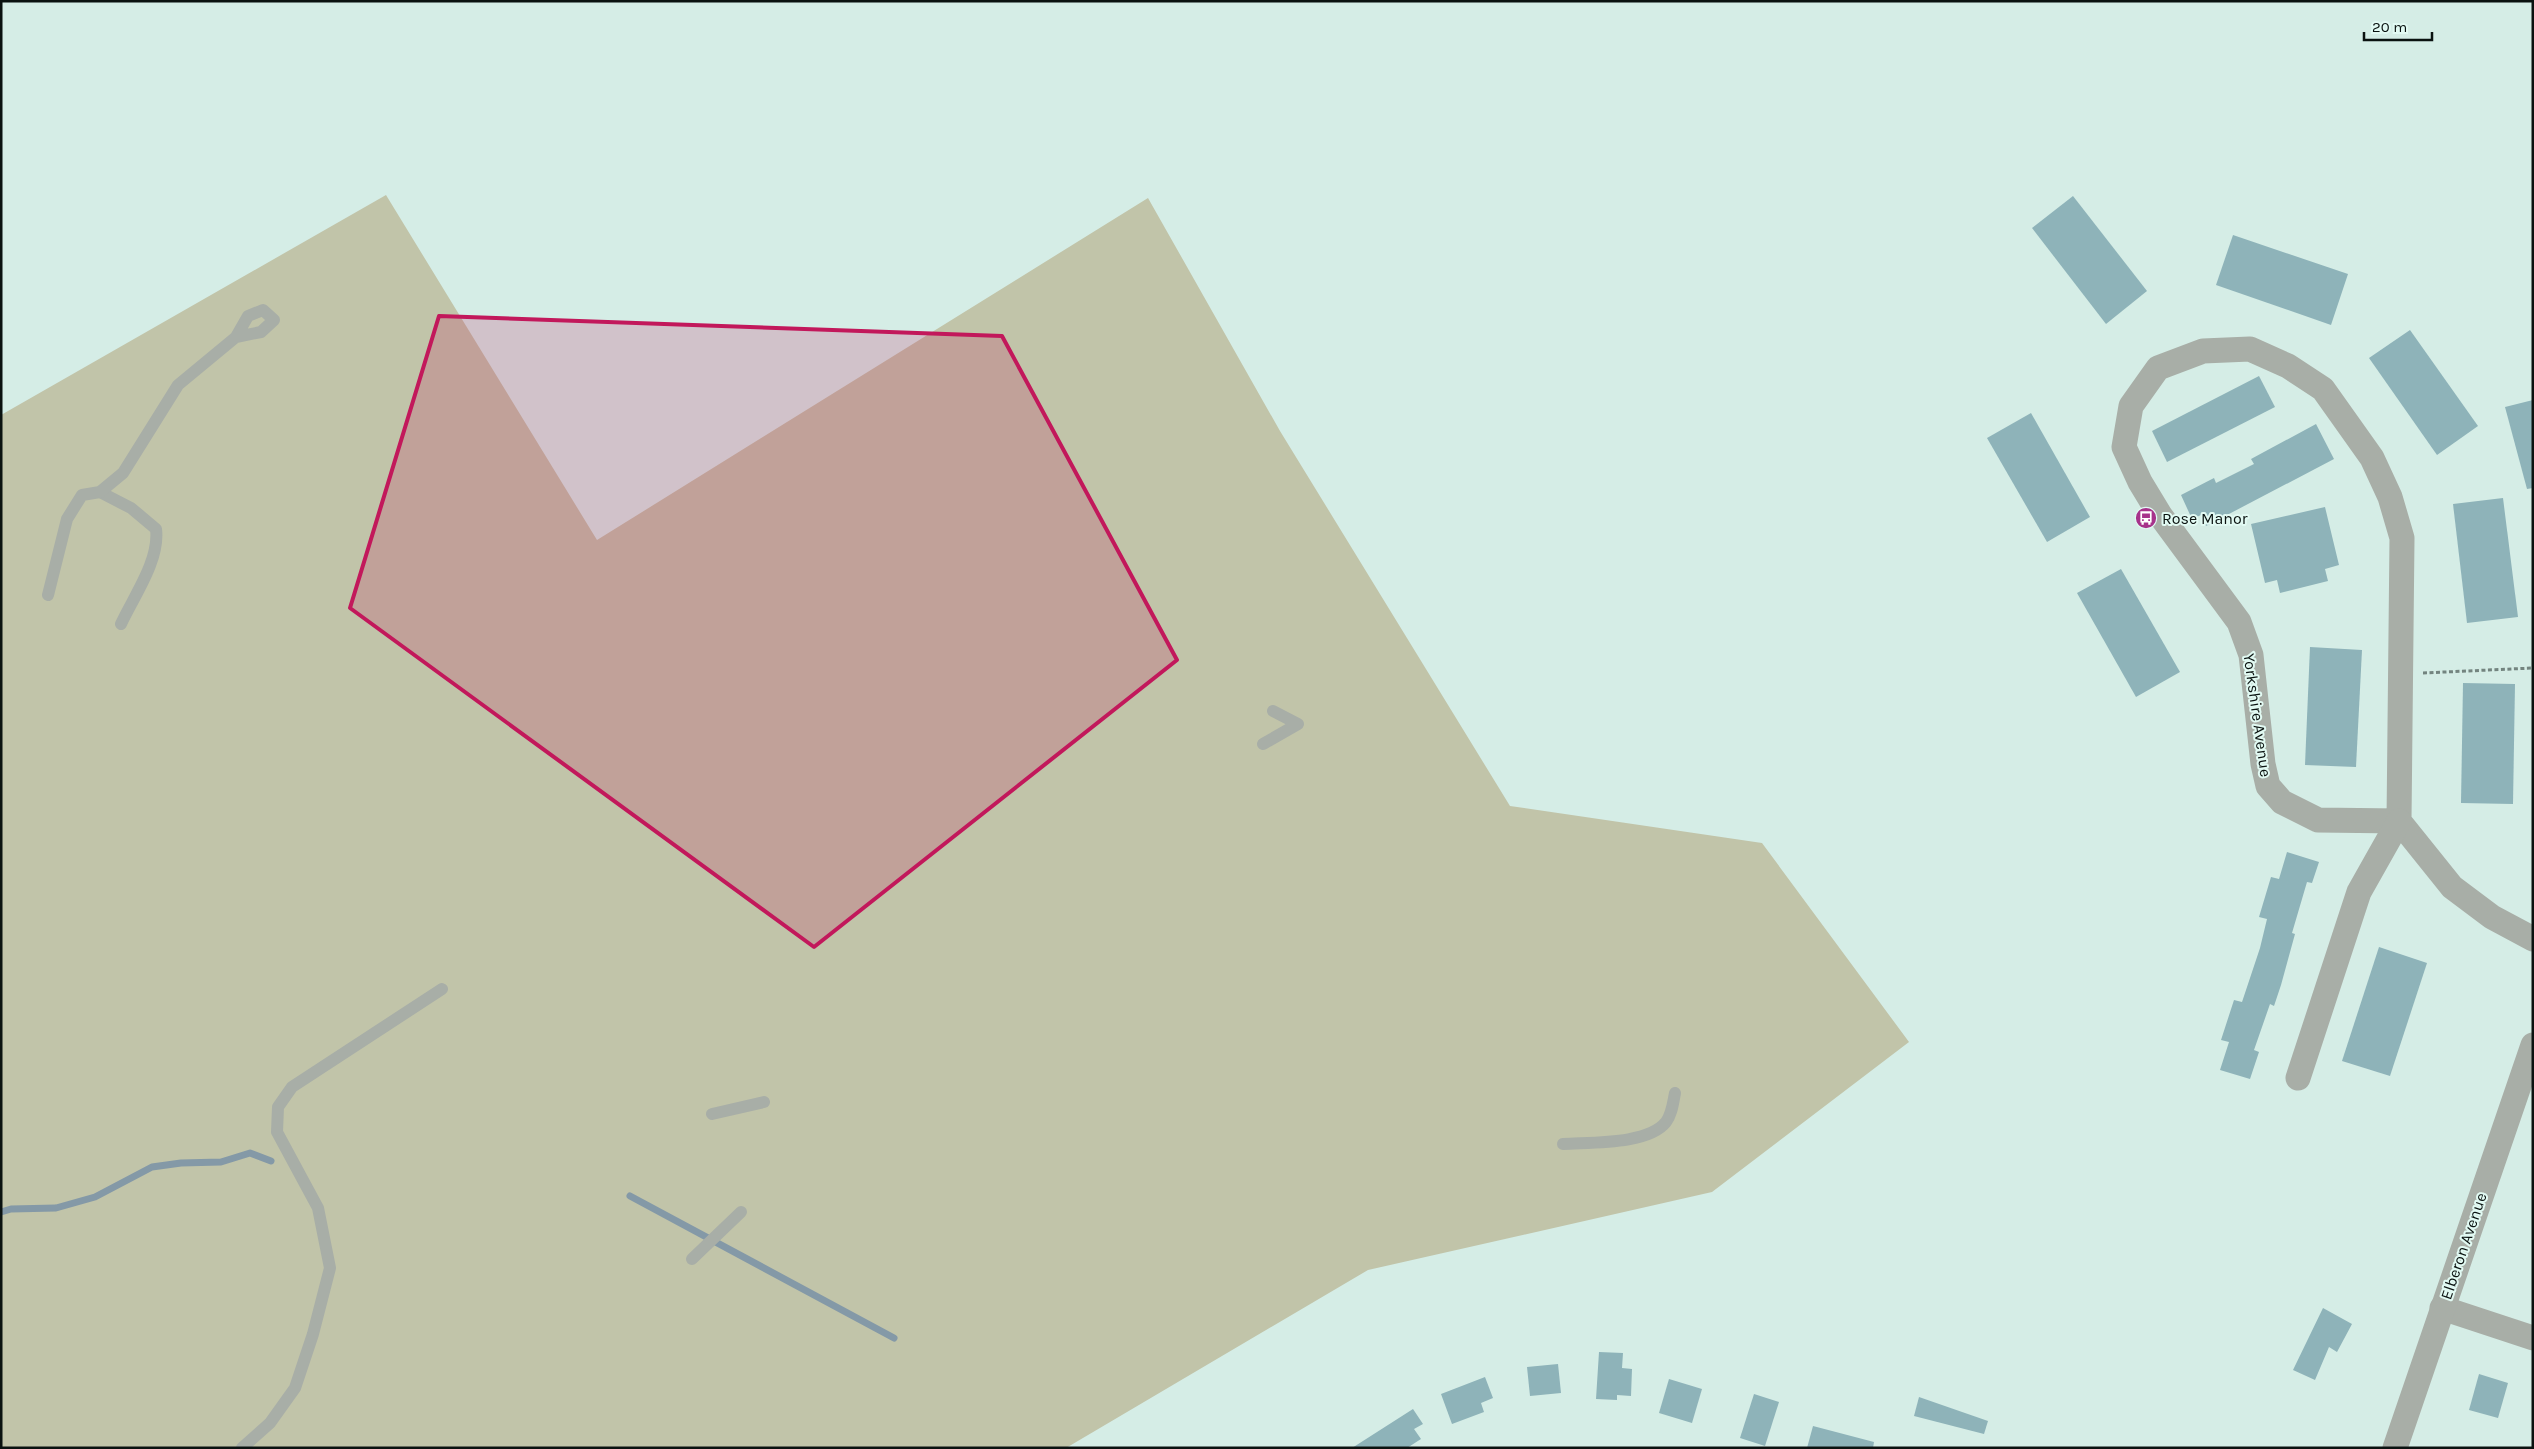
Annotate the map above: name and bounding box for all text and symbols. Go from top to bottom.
scale bar [2364,10,2432,42]
text: 20 m [2372,18,2407,36]
bus stop icon: Rose Manor [2134,506,2158,530]
place label: Rose Manor [2162,509,2248,528]
street label: Yorkshire Avenue [2239,652,2276,778]
street label: Elberon Avenue [2436,1190,2491,1302]

